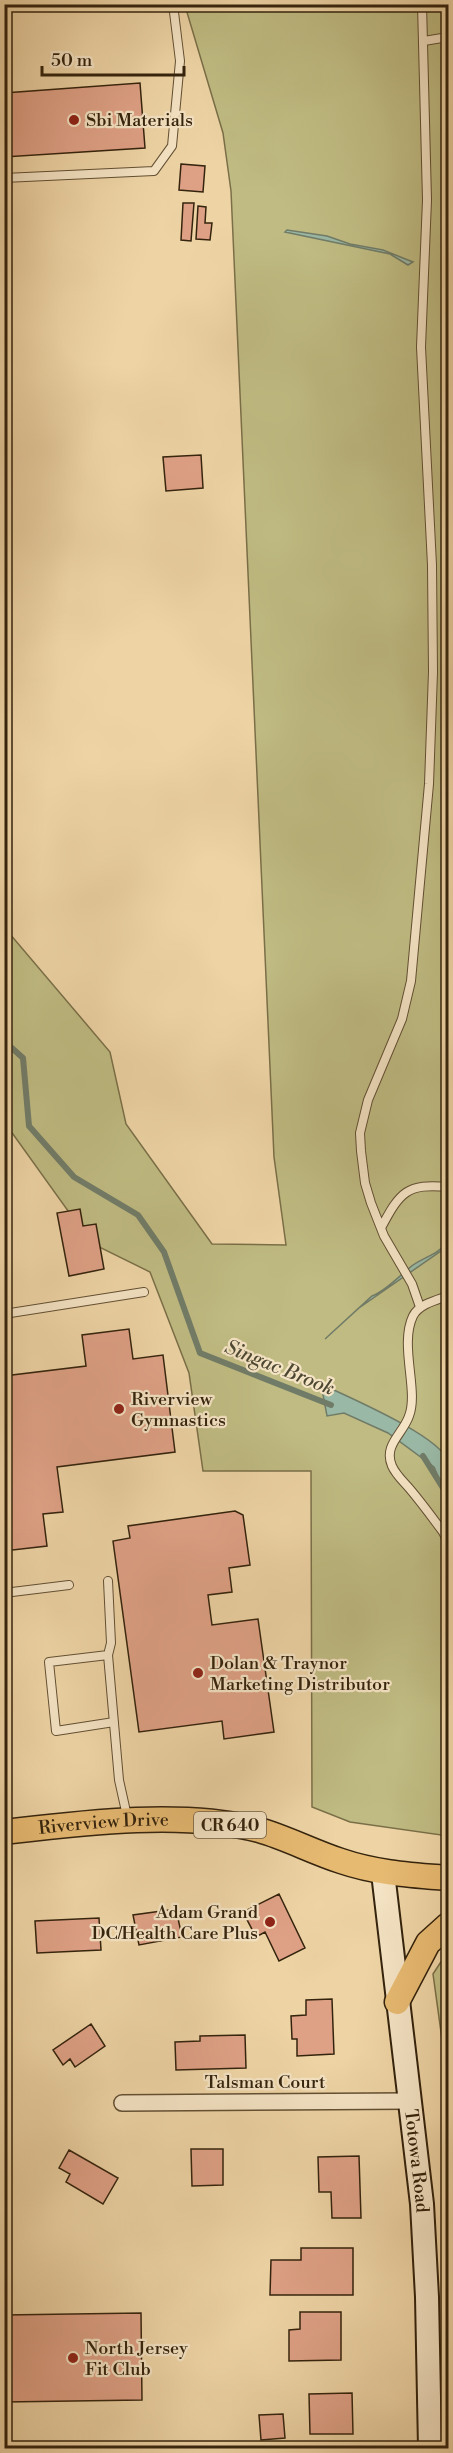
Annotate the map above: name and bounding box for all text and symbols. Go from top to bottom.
scale bar [42,39,184,77]
text: 50 m [51,49,93,72]
place label: Sbi Materials [86,109,193,132]
marker: Sbi Materials [67,113,81,127]
water label: Singac Brook [221,1335,338,1402]
place label: Riverview Gymnastics [131,1388,226,1432]
marker: Riverview Gymnastics [112,1402,126,1416]
place label: Dolan & Traynor Marketing Distributor [210,1652,390,1696]
marker: Dolan & Traynor Marketing Distributor [191,1666,205,1680]
street label: Riverview Drive [37,1808,169,1840]
road number: CR 640 [194,1812,266,1838]
place label: Adam Grand DC/Health Care Plus [92,1901,259,1945]
marker: Adam Grand DC/Health Care Plus [263,1915,277,1929]
street label: Talsman Court [205,2071,326,2094]
street label: Totowa Road [399,2108,433,2214]
place label: North Jersey Fit Club [85,2337,188,2381]
marker: North Jersey Fit Club [66,2351,80,2365]

